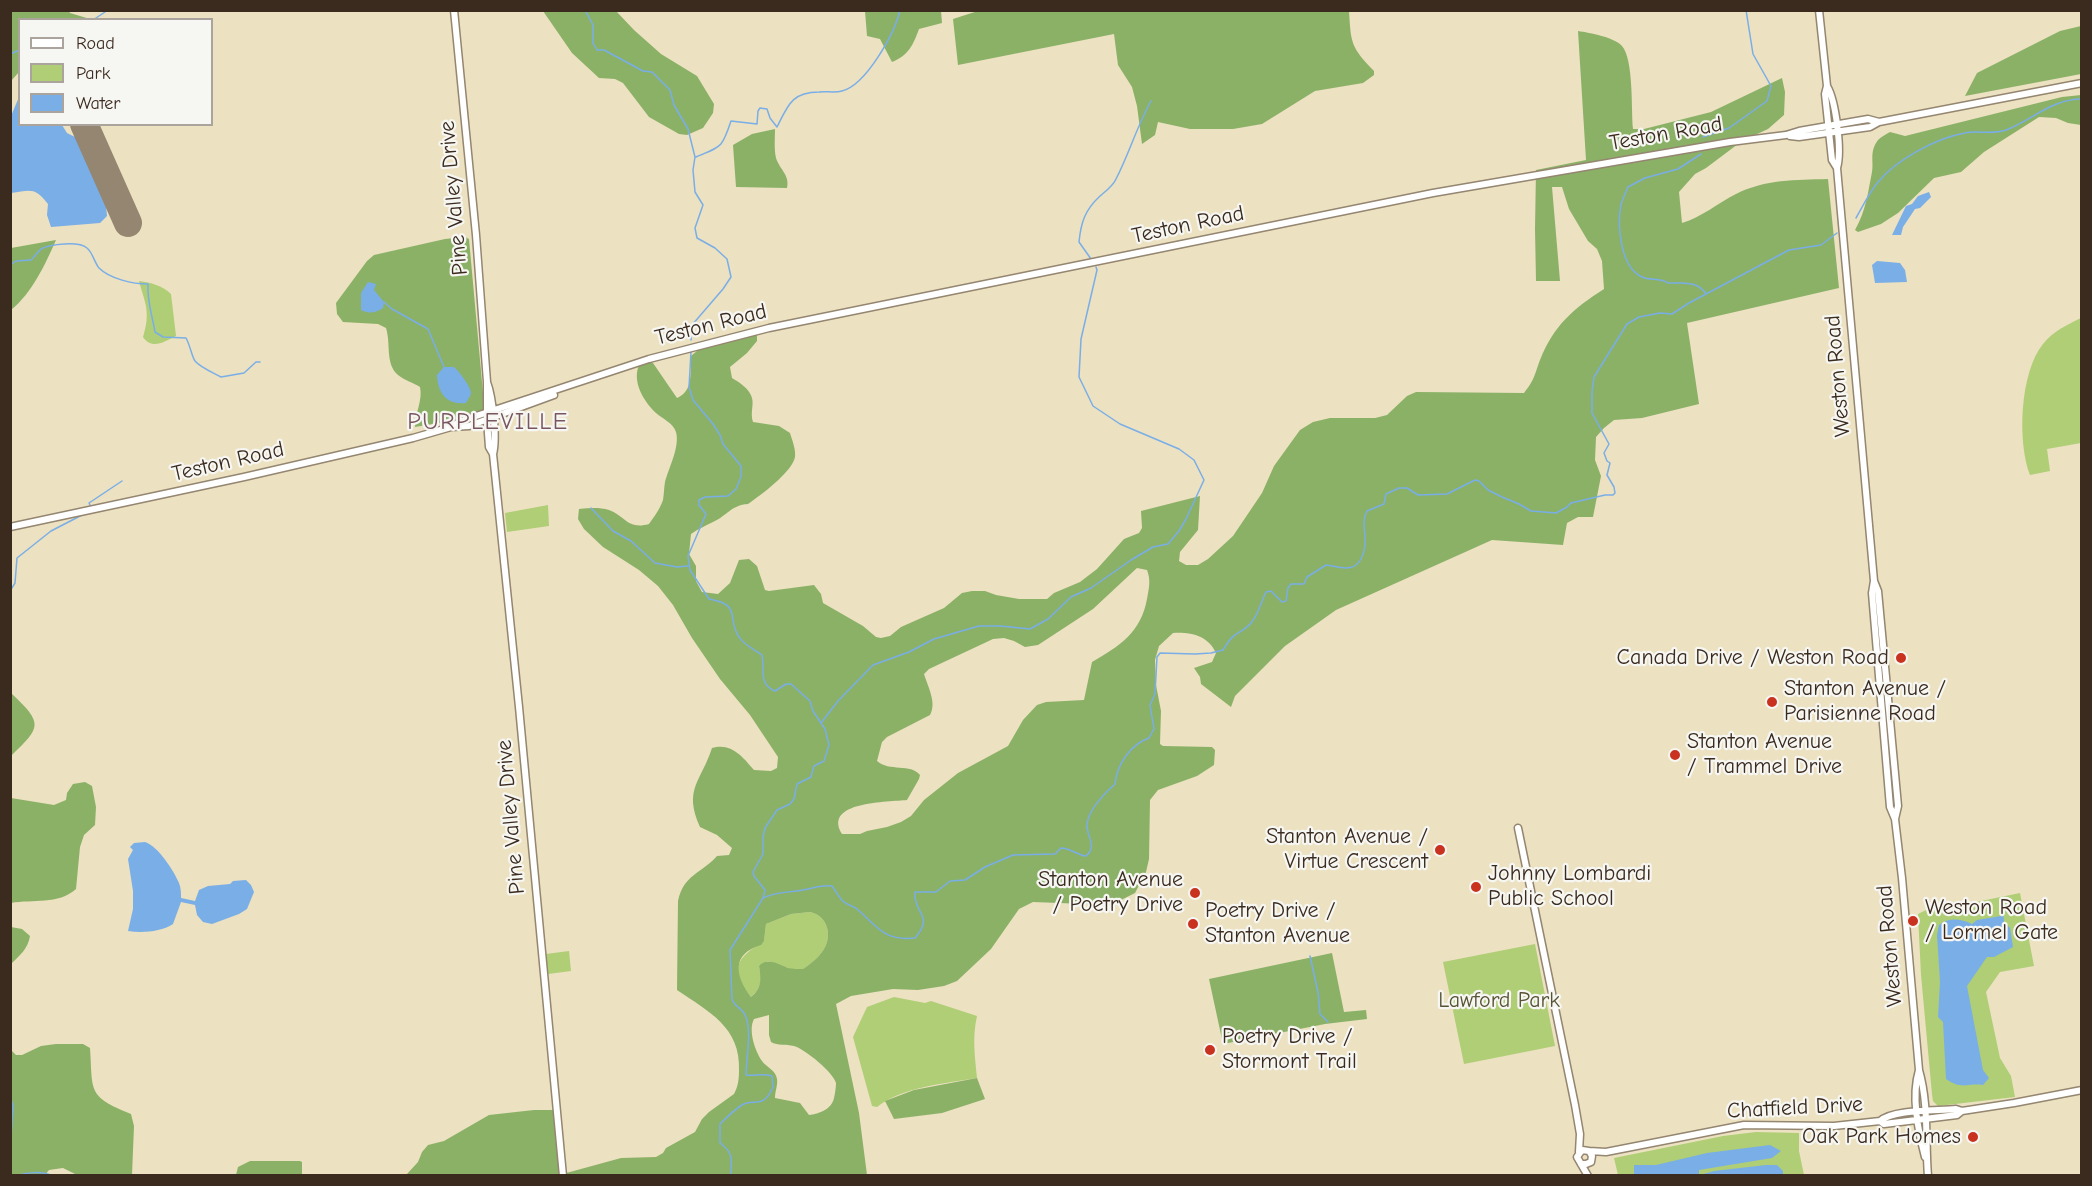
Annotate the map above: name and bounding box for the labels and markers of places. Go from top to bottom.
place label: Canada Drive / Weston Road [1617,645,1889,671]
marker: Canada Drive / Weston Road [1894,651,1908,665]
place label: Stanton Avenue / Parisienne Road [1784,676,1946,728]
marker: Stanton Avenue / Parisienne Road [1765,695,1779,709]
place label: Stanton Avenue / Trammel Drive [1687,729,1842,780]
marker: Stanton Avenue / Trammel Drive [1668,748,1682,762]
place label: Stanton Avenue / Virtue Crescent [1266,824,1428,876]
marker: Stanton Avenue / Virtue Crescent [1433,843,1447,857]
place label: Johnny Lombardi Public School [1488,861,1651,912]
place label: Stanton Avenue / Poetry Drive [1038,867,1183,918]
marker: Johnny Lombardi Public School [1469,880,1483,894]
marker: Stanton Avenue / Poetry Drive [1188,886,1202,900]
place label: Weston Road / Lormel Gate [1925,895,2058,946]
place label: Poetry Drive / Stanton Avenue [1205,898,1350,950]
marker: Weston Road / Lormel Gate [1906,914,1920,928]
marker: Poetry Drive / Stanton Avenue [1186,917,1200,931]
place label: Poetry Drive / Stormont Trail [1222,1024,1357,1076]
marker: Poetry Drive / Stormont Trail [1203,1043,1217,1057]
place label: Oak Park Homes [1802,1124,1961,1150]
marker: Oak Park Homes [1966,1130,1980,1144]

